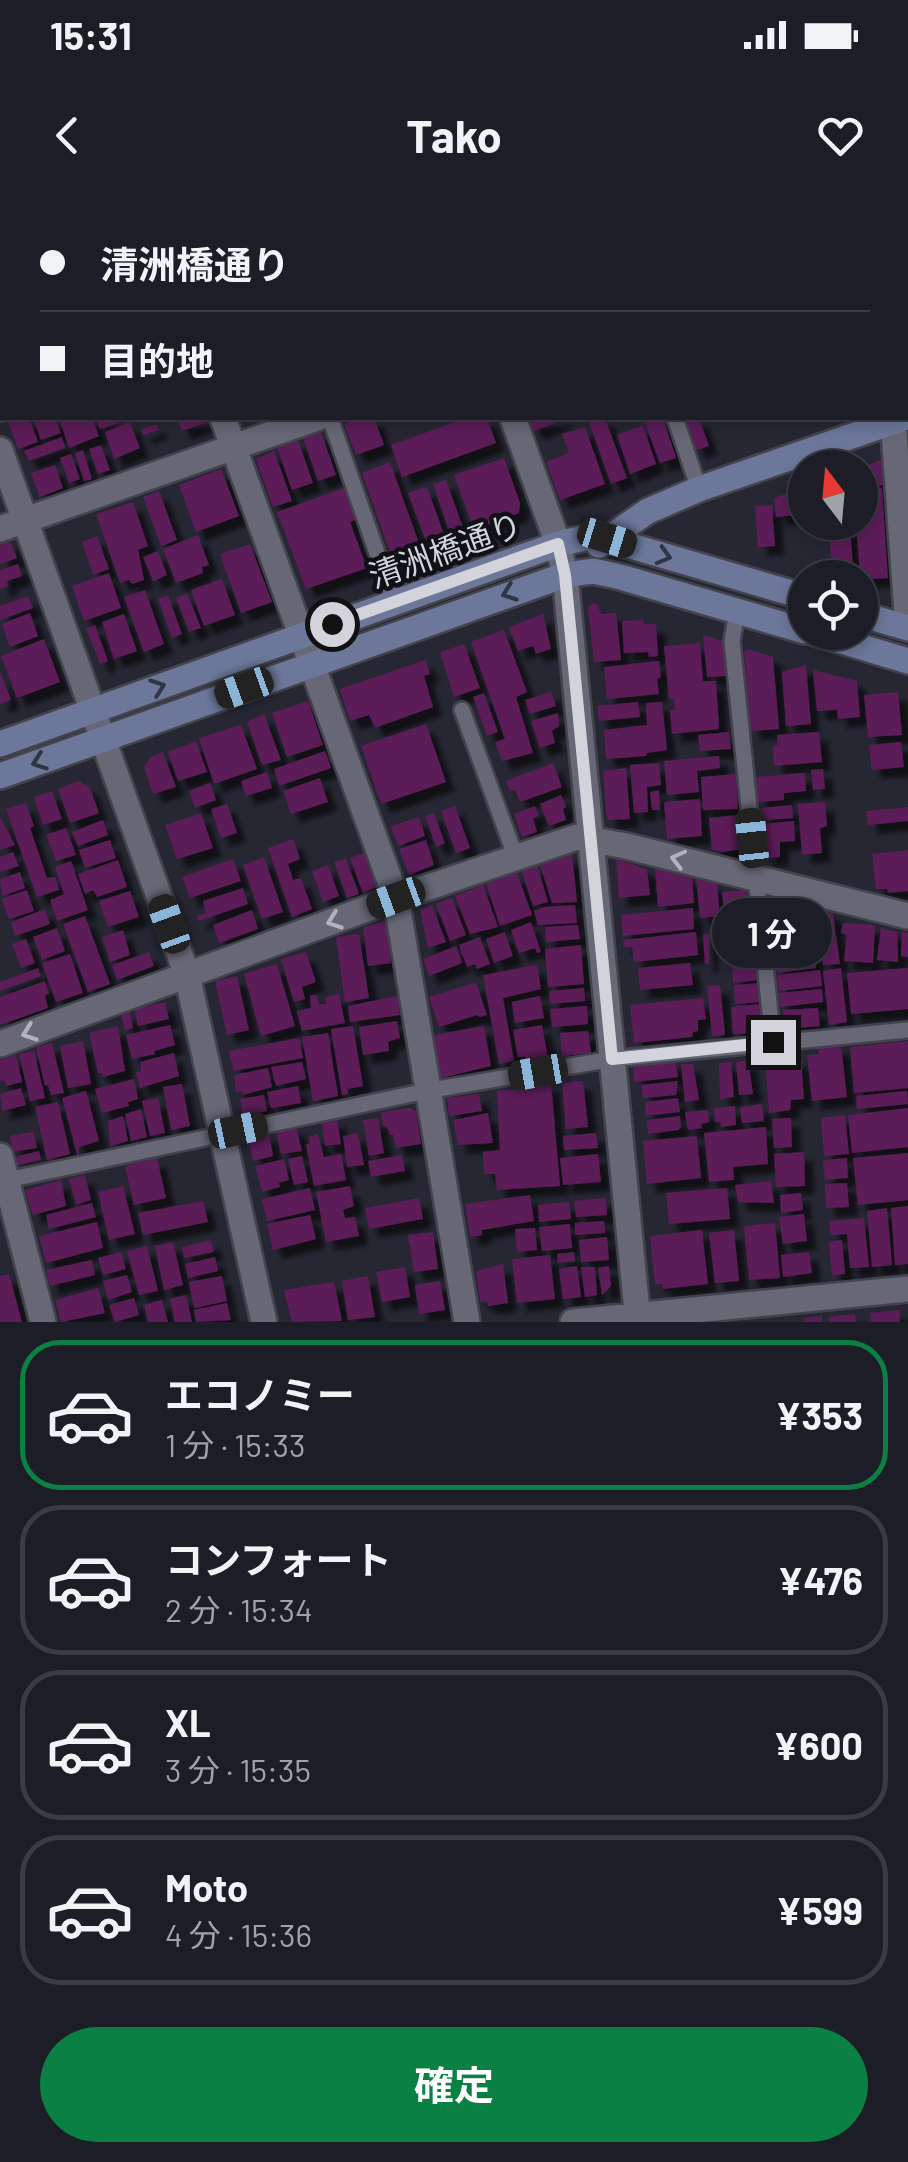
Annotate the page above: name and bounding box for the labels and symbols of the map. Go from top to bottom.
north arrow [788,450,878,540]
street label: 清洲橋通り [363,504,527,594]
car [574,515,640,561]
one-way arrow [655,544,672,565]
one-way arrow [501,581,518,602]
route start [310,602,355,647]
car [211,664,277,712]
one-way arrow [148,678,165,699]
one-way arrow [31,750,48,771]
car [734,807,770,869]
one-way arrow [670,850,687,871]
car [363,874,429,922]
car [145,891,193,957]
callout: 1 分 [713,897,833,967]
one-way arrow [327,909,344,930]
route end [751,1020,796,1065]
one-way arrow [21,1021,39,1041]
car [506,1052,570,1092]
car [206,1109,270,1151]

